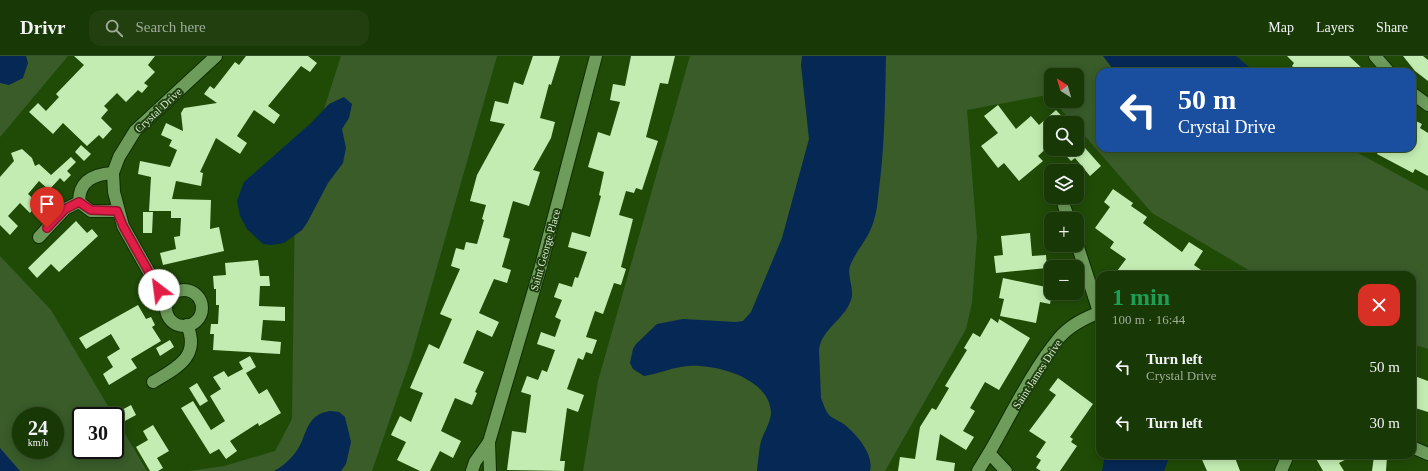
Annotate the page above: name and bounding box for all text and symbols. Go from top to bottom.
search box [89,10,369,46]
text: Drivr [20,17,65,38]
icon: search [103,17,125,39]
text: Search here [135,19,206,35]
text: Map [1268,20,1294,35]
text: Layers [1316,20,1354,35]
text: Share [1376,20,1408,35]
north arrow [1044,68,1084,108]
map controls [1044,68,1084,300]
icon: left [1112,84,1164,136]
text: 50 m [1178,84,1236,115]
street label: Crystal Drive [132,85,184,135]
button: search [1044,116,1084,156]
text: Crystal Drive [1178,117,1275,137]
button: layers [1044,164,1084,204]
pin [30,187,64,228]
icon: arrive [36,193,58,215]
street label: Saint George Place [528,208,562,292]
button: + [1044,212,1084,252]
button: − [1044,260,1084,300]
position arrow [138,269,180,311]
text: 1 min [1112,284,1170,310]
button: close [1358,284,1400,326]
text: 100 m · 16:44 [1112,312,1185,327]
street label: Saint James Drive [1010,337,1064,411]
text: Turn left [1146,351,1203,367]
icon: left [1112,356,1134,378]
text: 50 m [1370,359,1400,375]
text: Crystal Drive [1146,368,1216,383]
speed limit sign: 30 [72,407,124,459]
icon: left [1112,412,1134,434]
text: Turn left [1146,415,1203,431]
text: 30 m [1370,415,1400,431]
text: 24 [28,417,48,439]
text: km/h [28,437,48,448]

